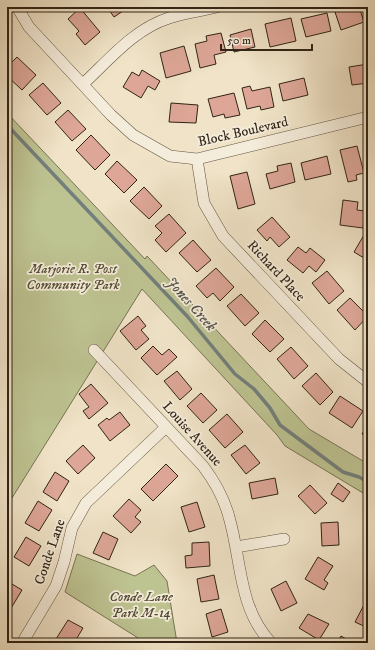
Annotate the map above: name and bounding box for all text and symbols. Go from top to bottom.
scale bar [221,26,312,52]
text: 50 m [227,33,251,48]
street label: Block Boulevard [196,113,290,151]
street label: Richard Place [243,237,309,306]
park label: Marjorie R. Post Community Park [26,260,120,294]
water label: Jones Creek [161,273,221,336]
street label: Louise Avenue [158,398,226,470]
street label: Conde Lane [30,517,70,587]
park label: Conde Lane Park M-14 [109,588,174,622]

